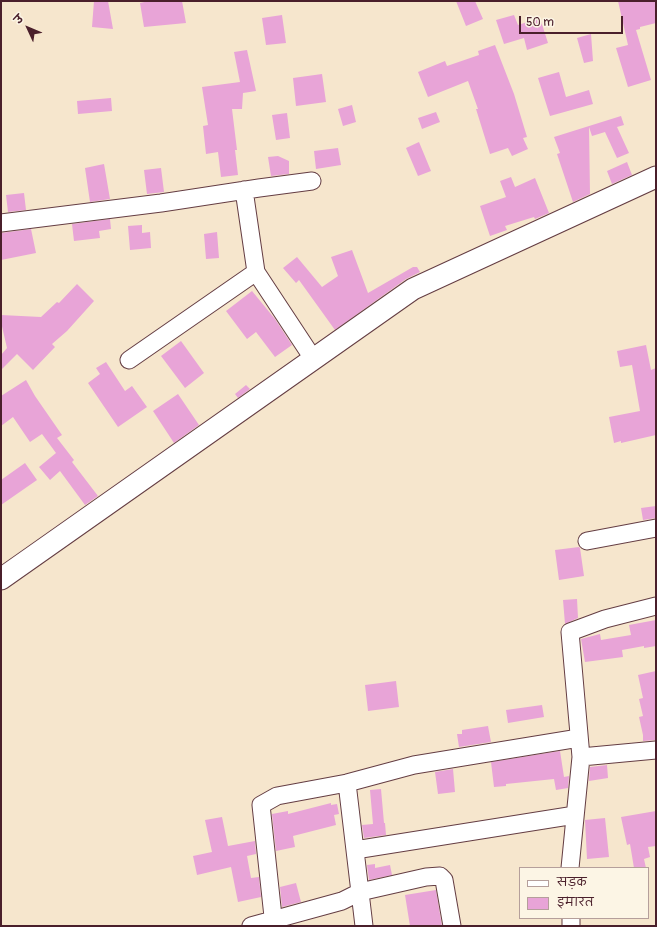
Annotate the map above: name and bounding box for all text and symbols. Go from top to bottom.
north arrow [8,8,48,48]
scale bar [521,8,625,34]
text: उ [12,12,26,26]
text: 50 m [526,15,554,30]
legend [519,867,649,919]
text: सड़क [557,875,587,890]
text: इमारत [557,895,594,910]

